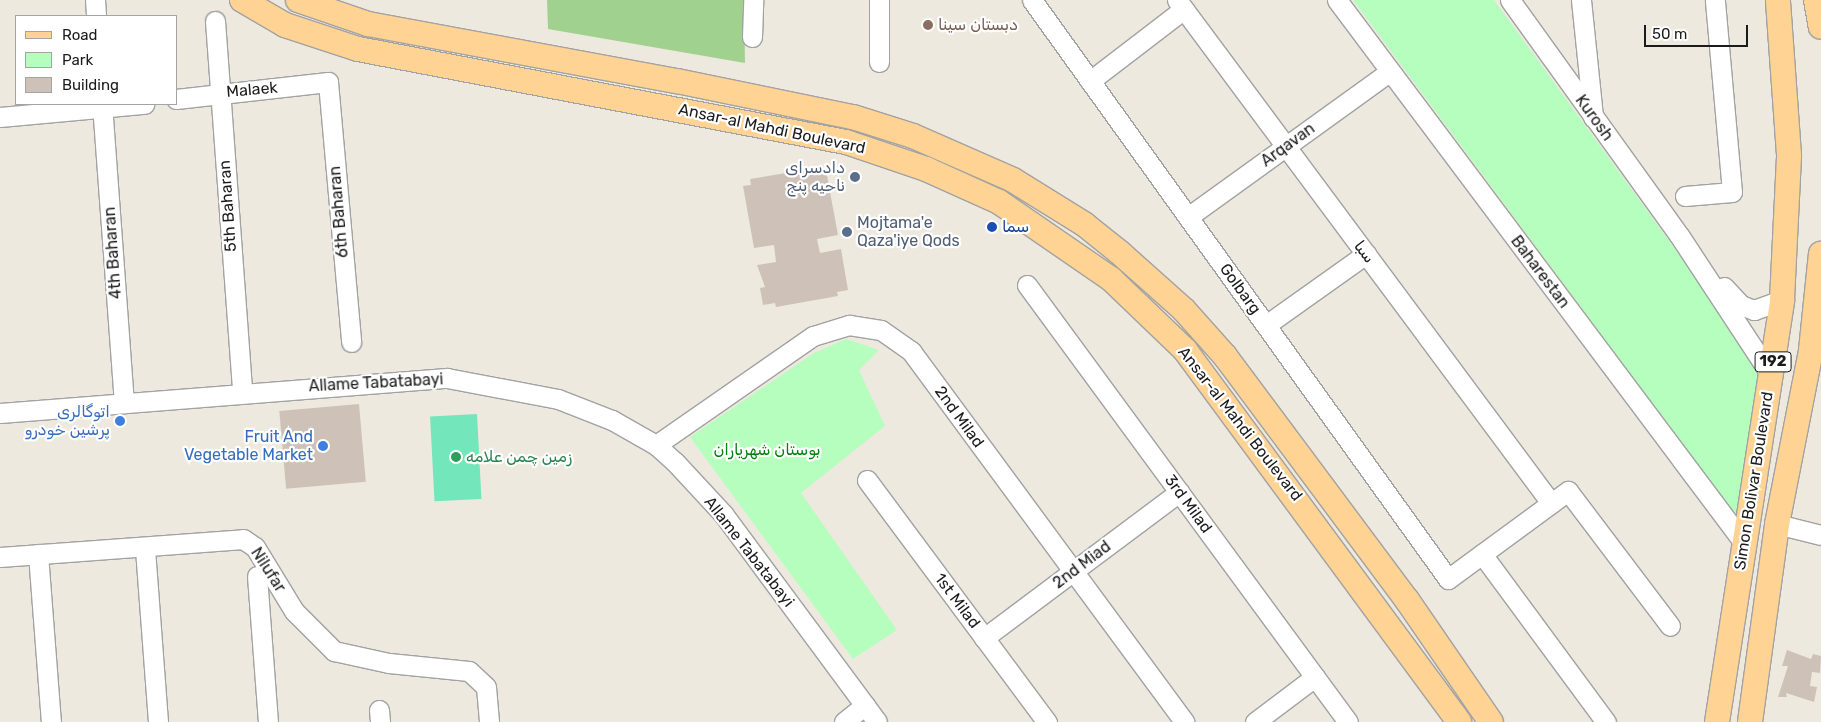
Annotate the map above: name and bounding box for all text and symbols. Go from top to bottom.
legend [15,15,178,105]
place label: دبستان سینا [938,15,1018,35]
scale bar [1646,15,1750,47]
marker: دبستان سینا [922,19,934,31]
text: 50 m [1652,25,1687,43]
text: Road [62,26,98,44]
text: Park [62,51,93,69]
text: Building [62,76,119,94]
street label: Malaek [226,78,278,102]
street label: Kurosh [1571,91,1617,145]
street label: Ansar-al Mahdi Boulevard [677,100,867,158]
street label: Arqavan [1257,119,1319,171]
place label: دادسرای ناحیه پنج [785,158,845,196]
street label: 5th Baharan [215,159,241,253]
street label: 6th Baharan [325,165,353,259]
marker: دادسرای ناحیه پنج [849,171,861,183]
street label: 4th Baharan [100,206,126,300]
place label: Mojtama'e Qaza'iye Qods [857,213,960,251]
place label: سما [1002,217,1029,237]
marker: سما [986,221,998,233]
marker: Mojtama'e Qaza'iye Qods [841,226,853,238]
street label: Baharestan [1506,232,1574,312]
street label: سبا [1349,237,1379,267]
street label: Golbarg [1215,260,1265,318]
street label: Ansar-al Mahdi Boulevard [1174,343,1306,505]
road number: 192 [1754,350,1792,374]
street label: Allame Tabatabayi [308,370,444,396]
street label: 2nd Milad [930,382,988,452]
street label: Simon Bolivar Boulevard [1730,390,1778,572]
place label: اتوگالری پرشین خودرو [25,402,110,440]
marker: اتوگالری پرشین خودرو [114,415,126,427]
place label: Fruit And Vegetable Market [184,427,313,465]
marker: Fruit And Vegetable Market [317,440,329,452]
park label: بوستان شهریاران [713,440,821,460]
place label: زمین چمن علامه [466,447,572,467]
marker: زمین چمن علامه [450,451,462,463]
street label: 3rd Milad [1160,471,1216,537]
street label: Allame Tabatabayi [700,493,798,611]
street label: 2nd Miad [1049,537,1115,593]
street label: Nilufar [246,544,290,596]
street label: 1st Milad [930,570,984,632]

